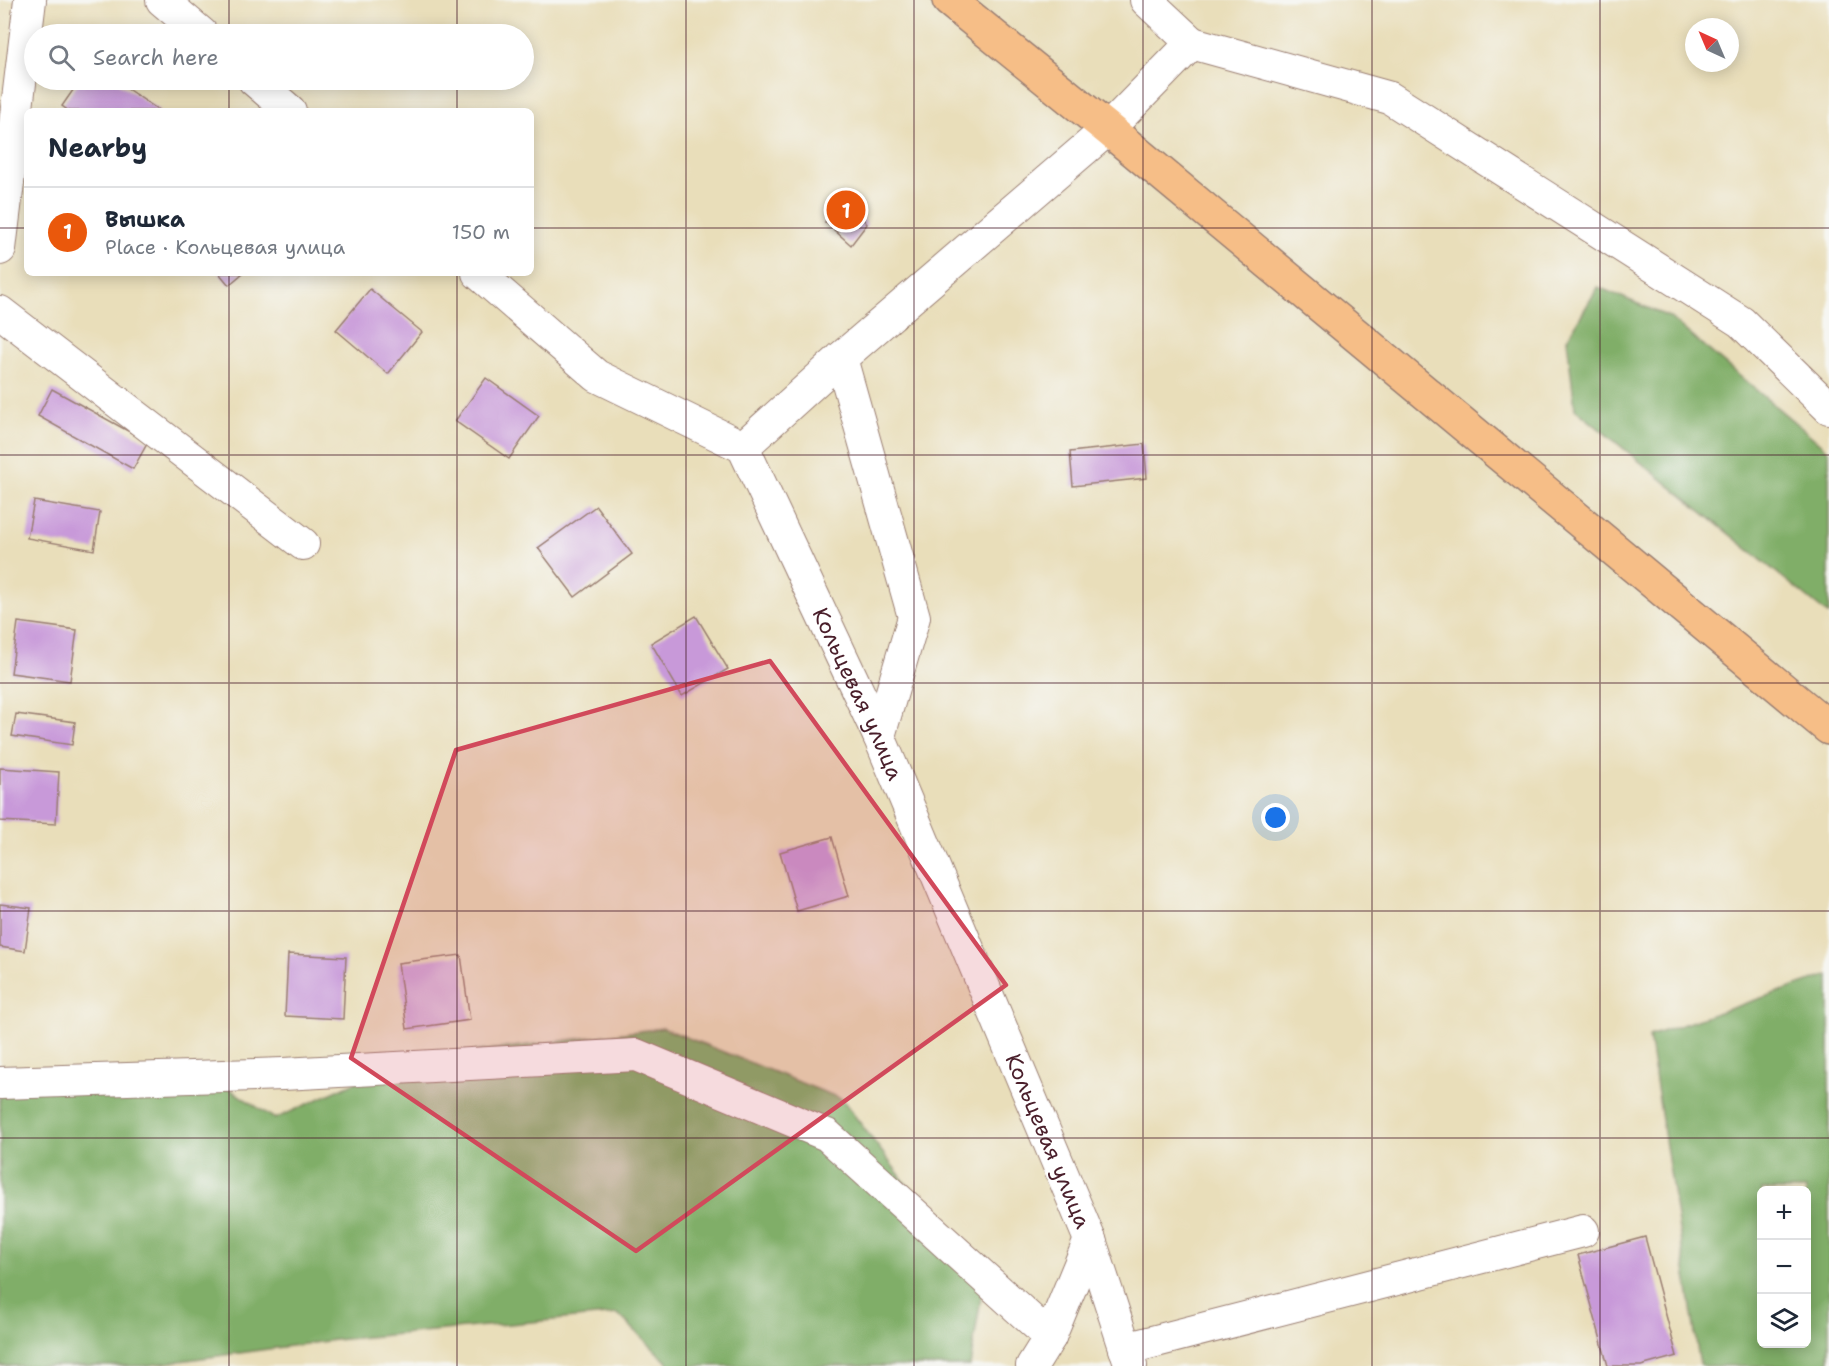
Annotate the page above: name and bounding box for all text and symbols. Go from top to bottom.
north arrow [1685,18,1739,72]
search box [24,24,534,90]
icon: search [45,41,78,74]
text: Search here [93,43,219,72]
text: Nearby [48,130,147,165]
pin: 1 [826,188,866,232]
text: Вышка [105,205,185,234]
text: 1 [63,219,72,245]
text: 150 m [452,219,510,245]
text: Place · Кольцевая улица [105,234,345,260]
street label: Кольцевая улица [806,603,910,785]
your location [1261,803,1290,832]
street label: Кольцевая улица [999,1049,1098,1233]
map controls [1757,1186,1811,1348]
button: + [1757,1186,1811,1240]
button: − [1757,1240,1811,1294]
button: layers [1757,1294,1811,1348]

